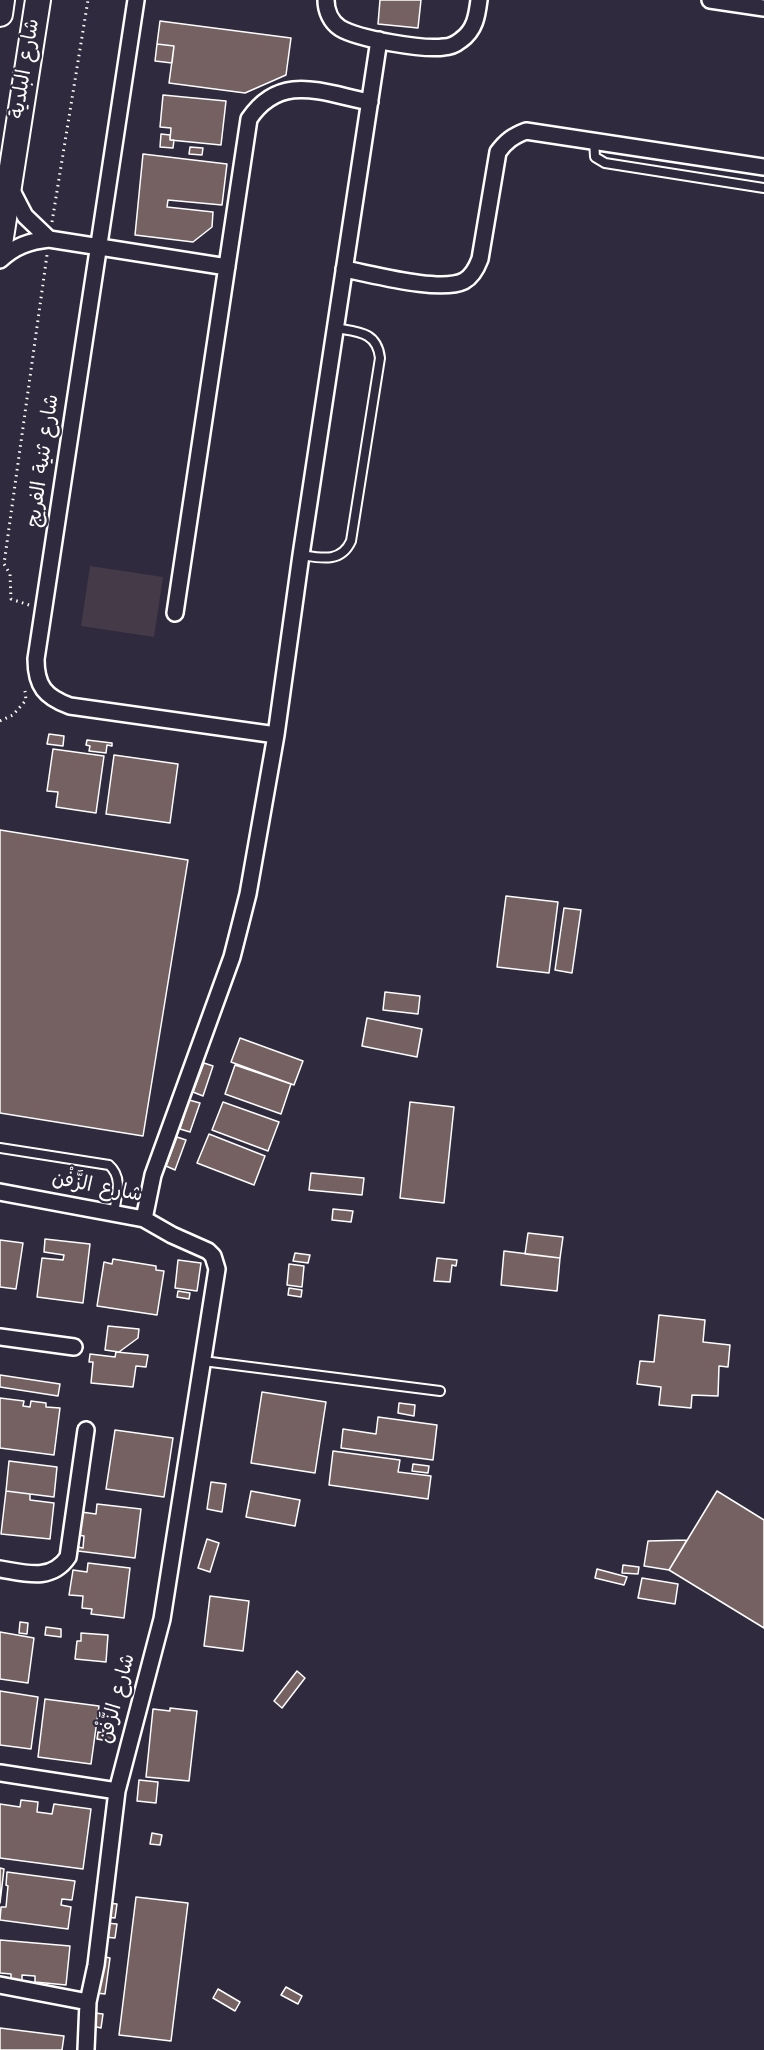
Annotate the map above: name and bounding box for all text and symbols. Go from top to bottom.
street label: شارع البلدية [7,17,47,121]
street label: شارع ثنية الفريج [24,393,66,529]
street label: شارع الزَّفْن [50,1168,144,1210]
street label: شارع الزَّفْن [96,1652,142,1746]

